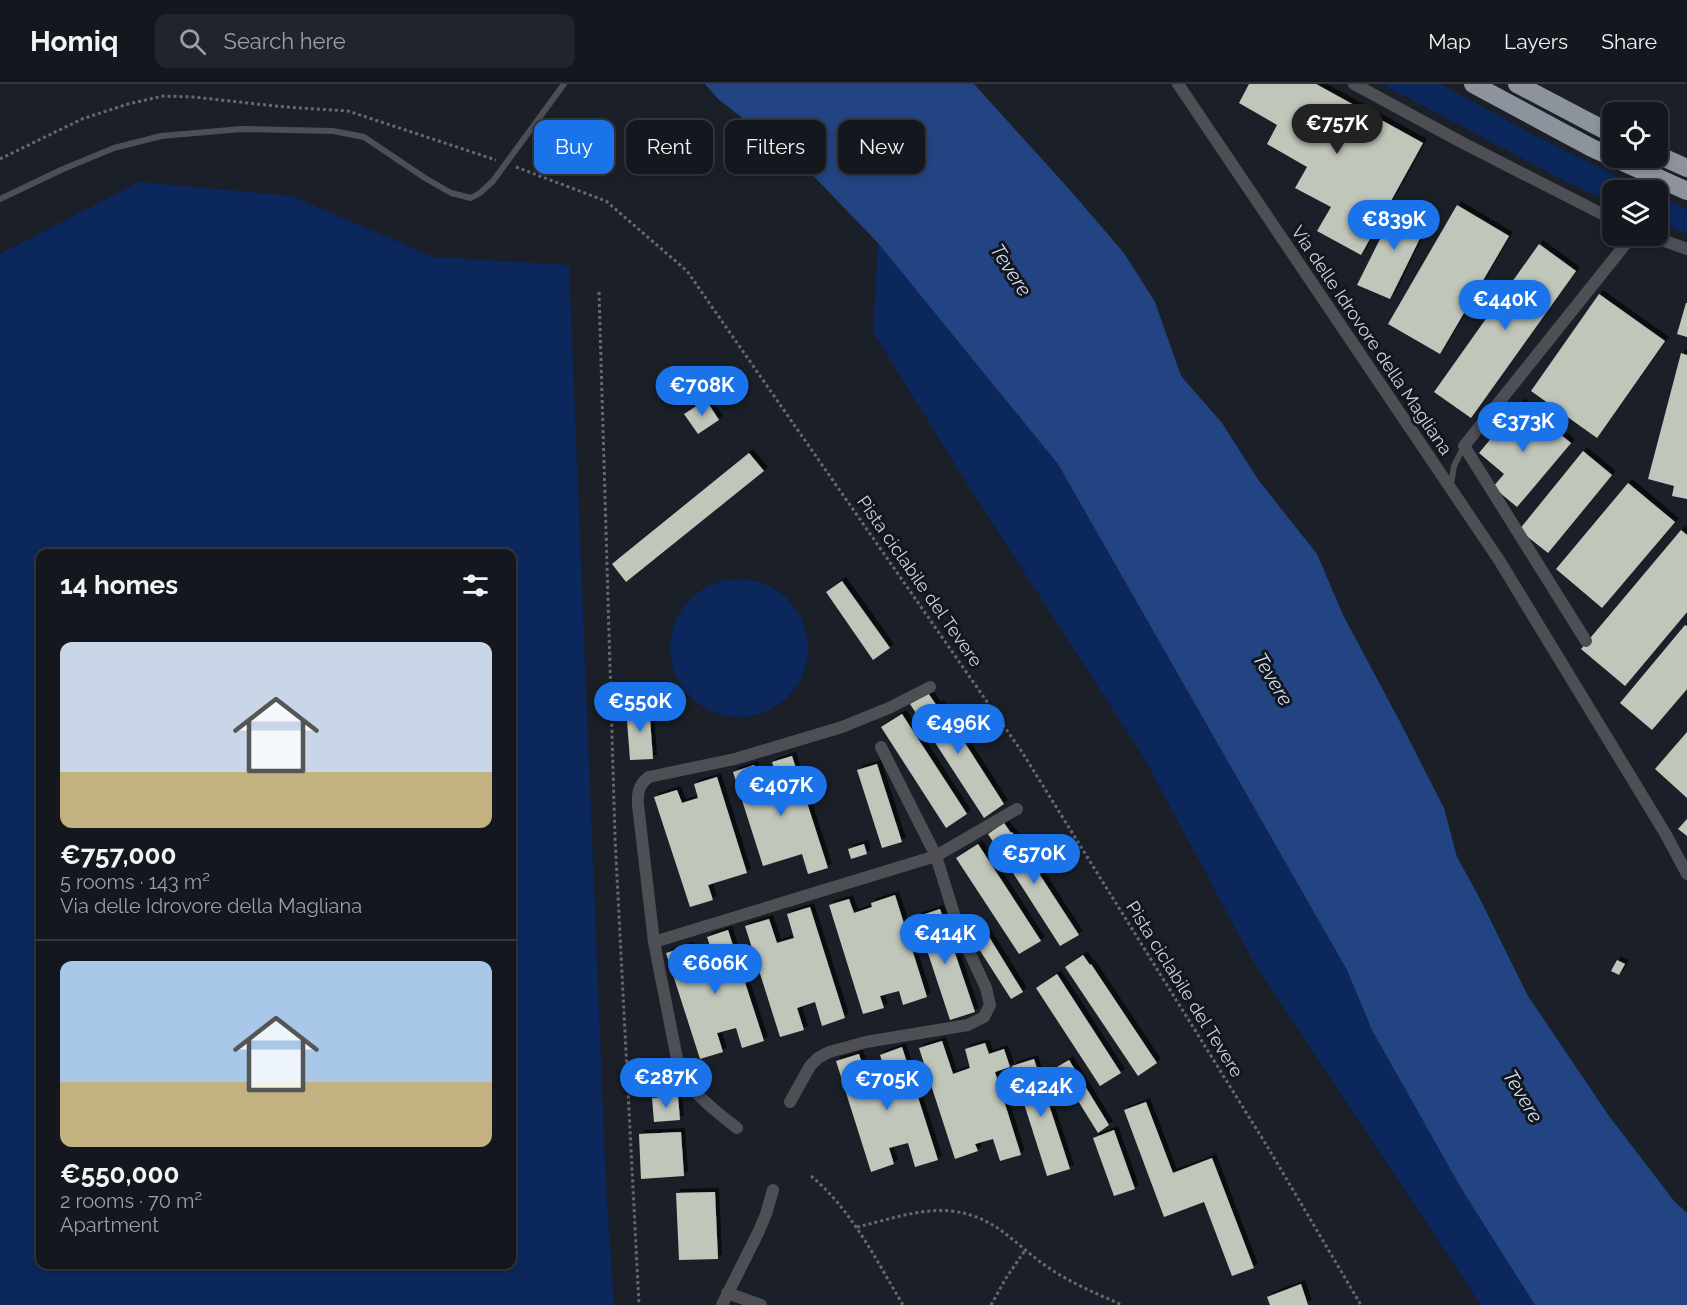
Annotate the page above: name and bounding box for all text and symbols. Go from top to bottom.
search box [155,14,575,68]
text: Homiq [30,25,119,58]
icon: search [176,25,209,58]
text: Search here [224,28,346,54]
text: Map [1428,29,1471,54]
text: Layers [1504,29,1568,54]
text: Share [1601,29,1657,54]
map controls [1602,102,1668,246]
button: locate [1602,102,1668,168]
pin: €757K [1295,104,1379,155]
text: €757K [1306,111,1368,135]
chip: Buy [534,120,614,174]
chip: Rent [626,120,713,174]
chip: Filters [725,120,826,174]
chip: New [838,120,925,174]
button: layers [1602,180,1668,246]
pin: €839K [1352,200,1436,251]
text: €839K [1362,207,1426,231]
street label: Via delle Idrovore della Magliana [1287,221,1457,459]
water label: Tevere [985,239,1037,301]
pin: €440K [1463,280,1547,331]
text: €440K [1473,287,1537,311]
pin: €708K [660,366,744,417]
text: €708K [670,373,734,397]
pin: €373K [1481,402,1565,453]
text: €373K [1492,409,1554,433]
street label: Pista ciclabile del Tevere [853,492,987,671]
icon: filters [459,569,492,602]
text: 14 homes [60,570,178,600]
water label: Tevere [1248,648,1298,710]
icon: home [222,681,330,789]
pin: €550K [598,682,682,733]
text: €550K [608,689,672,713]
pin: €496K [916,704,1000,755]
text: €496K [926,711,990,735]
pin: €407K [739,766,823,817]
text: €407K [749,773,813,797]
pin: €570K [992,834,1076,885]
text: €757,000 [60,840,176,870]
text: €570K [1002,841,1066,865]
text: 5 rooms · 143 m² [60,870,210,894]
text: Via delle Idrovore della Magliana [60,894,362,918]
street label: Pista ciclabile del Tevere [1122,897,1248,1081]
pin: €414K [903,914,987,965]
text: €414K [914,921,976,945]
pin: €606K [673,944,757,995]
text: €606K [682,951,748,975]
icon: home [222,1000,330,1108]
pin: €287K [624,1058,708,1109]
pin: €705K [845,1060,929,1111]
text: €287K [634,1065,698,1089]
water label: Tevere [1498,1065,1548,1127]
text: €705K [855,1067,919,1091]
pin: €424K [999,1067,1083,1118]
text: €424K [1009,1074,1073,1098]
text: €550,000 [60,1159,179,1189]
text: 2 rooms · 70 m² [60,1189,202,1213]
text: Apartment [60,1213,159,1237]

